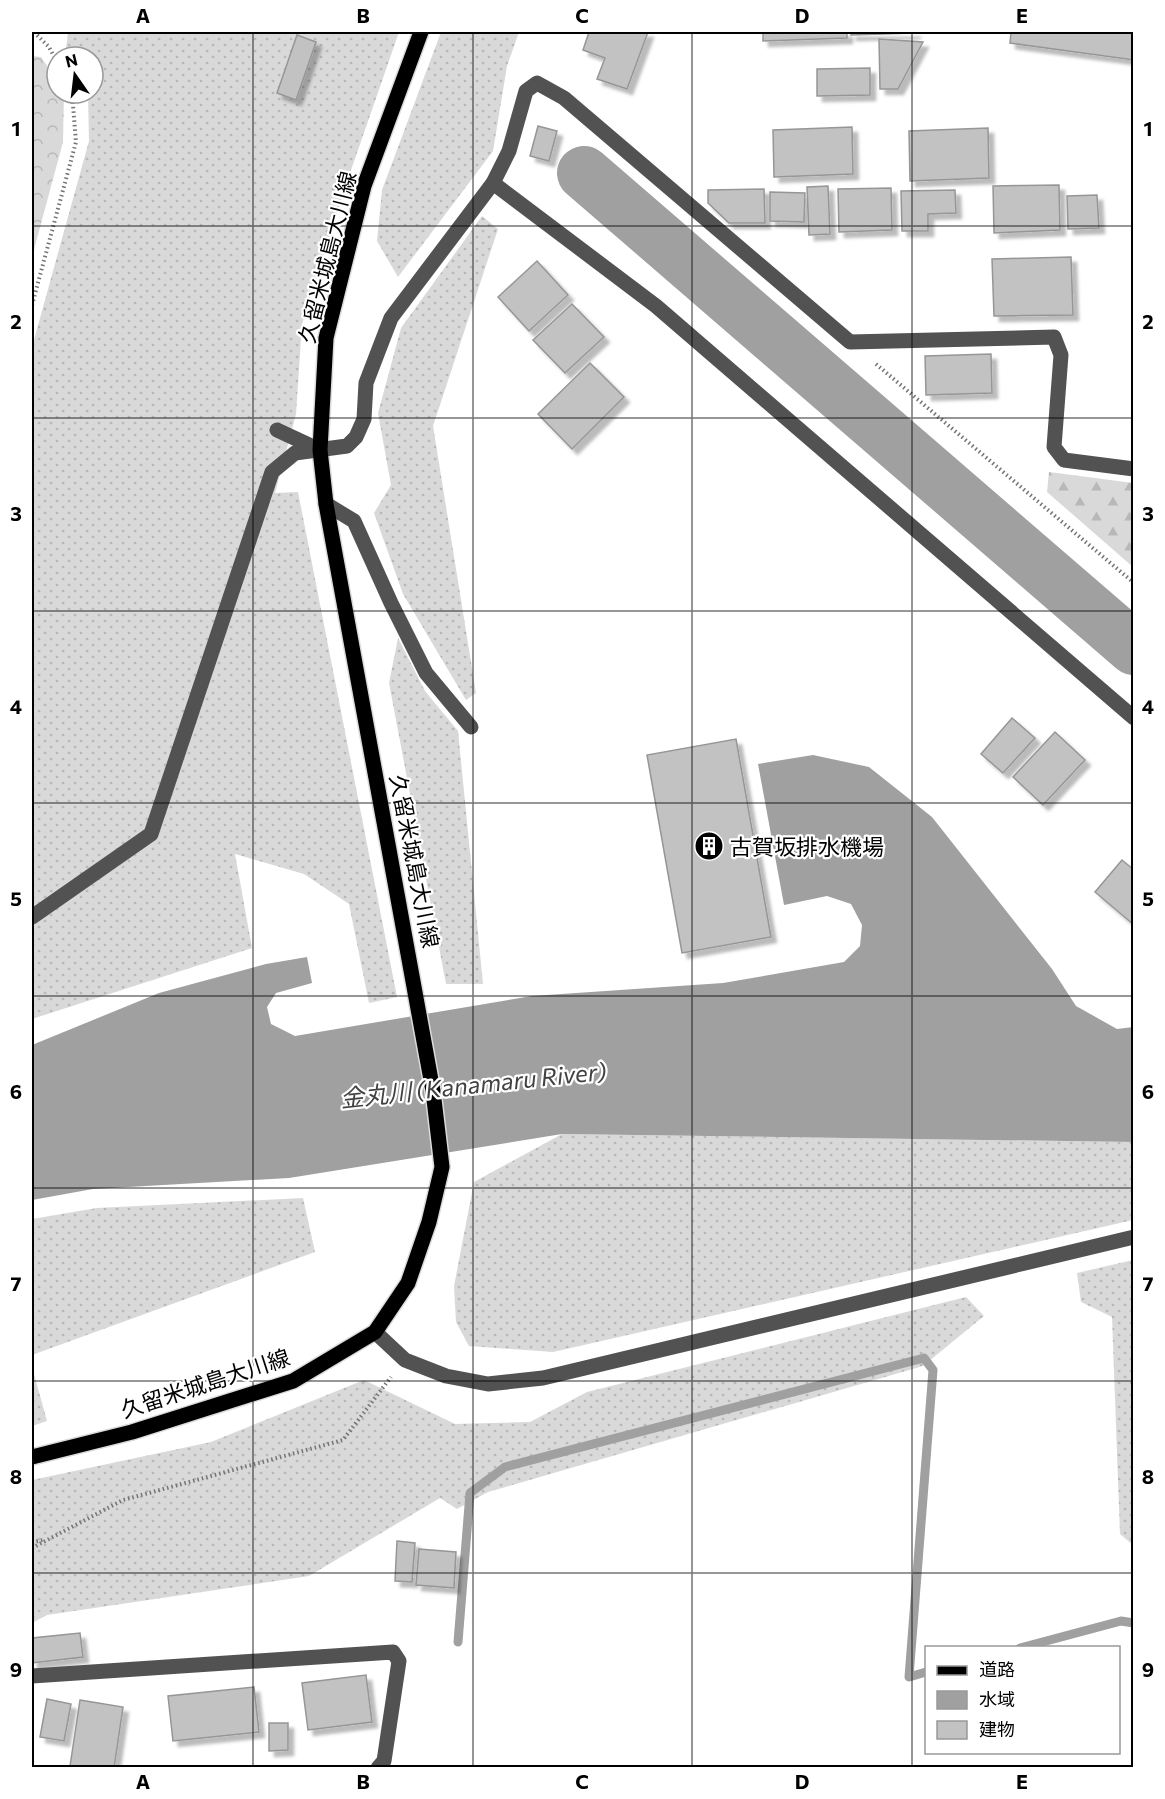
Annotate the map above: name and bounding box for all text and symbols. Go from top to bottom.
text: A [136,3,150,27]
text: B [356,3,370,27]
text: C [575,3,589,27]
text: D [795,3,809,27]
text: E [1016,3,1028,27]
north arrow [45,45,105,105]
text: N [63,49,79,71]
text: 1 [11,116,21,140]
text: 1 [1143,116,1153,140]
street label: 久留米城島大川線 [293,168,361,346]
text: 2 [10,309,22,333]
text: 2 [1142,309,1154,333]
text: 3 [10,501,22,525]
text: 3 [1142,501,1154,525]
text: 4 [10,694,22,718]
text: 4 [1142,694,1154,718]
street label: 久留米城島大川線 [385,772,445,950]
building icon: 古賀坂排水機場 [693,830,725,862]
place label: 古賀坂排水機場 [730,833,884,860]
text: 5 [10,886,22,910]
text: 5 [1142,886,1154,910]
water label: 金丸川 (Kanamaru River) [338,1056,608,1112]
text: 6 [10,1079,22,1103]
text: 6 [1142,1079,1154,1103]
text: 7 [11,1271,22,1295]
text: 7 [1143,1271,1154,1295]
street label: 久留米城島大川線 [117,1343,293,1423]
text: 8 [10,1464,22,1488]
text: 8 [1142,1464,1154,1488]
legend [925,1646,1120,1754]
text: 9 [10,1657,22,1681]
text: 9 [1142,1657,1154,1681]
text: 道路 [979,1658,1015,1680]
text: 水域 [979,1688,1015,1710]
text: 建物 [979,1718,1015,1740]
text: A [136,1769,150,1793]
text: B [356,1769,370,1793]
text: C [575,1769,589,1793]
text: D [795,1769,809,1793]
text: E [1016,1769,1028,1793]

